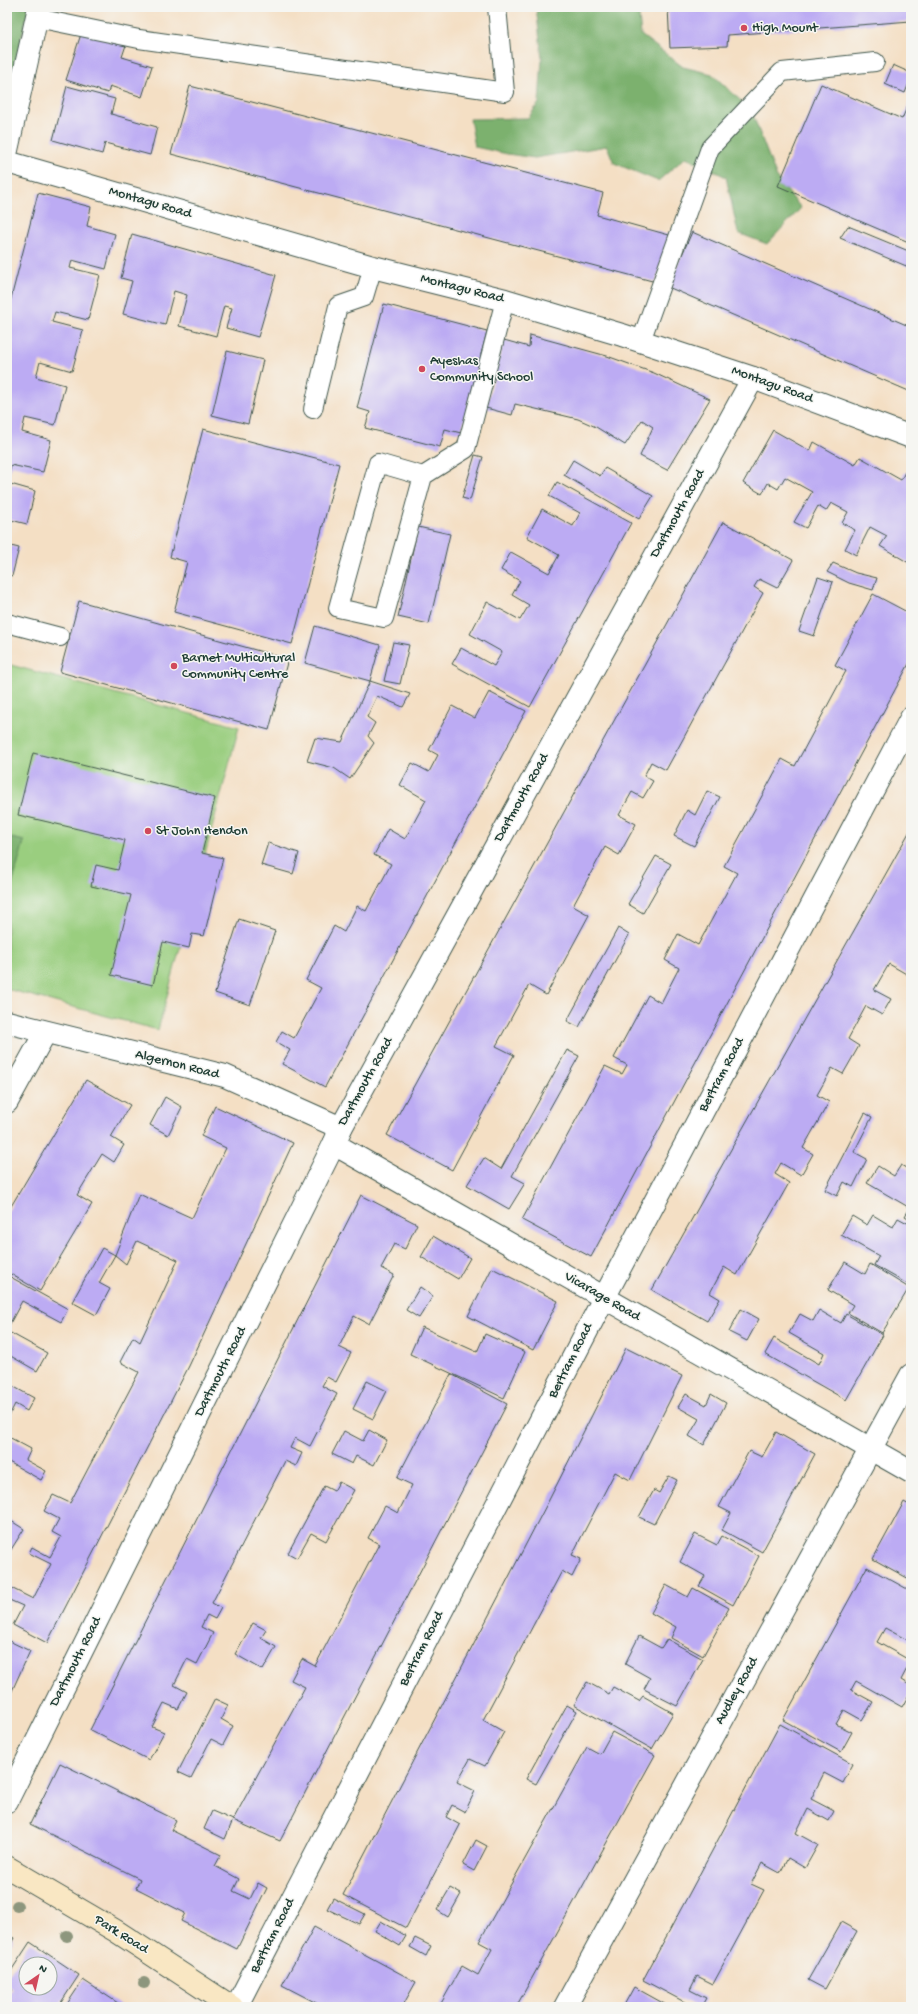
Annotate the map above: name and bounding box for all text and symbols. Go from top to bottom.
place label: High Mount [752,20,819,37]
marker: High Mount [739,23,749,33]
street label: Montagu Road [107,183,195,223]
street label: Montagu Road [418,270,507,308]
place label: Ayeshas Community School [430,353,533,386]
street label: Montagu Road [729,362,817,408]
marker: Ayeshas Community School [417,364,427,374]
street label: Dartmouth Road [646,465,710,562]
place label: Barnet Multicultural Community Centre [181,650,295,683]
marker: Barnet Multicultural Community Centre [169,661,179,671]
street label: Dartmouth Road [490,749,554,846]
place label: St John Hendon [156,823,248,840]
marker: St John Hendon [143,826,153,836]
street label: Dartmouth Road [334,1033,398,1130]
street label: Bertram Road [695,1033,750,1116]
street label: Algernon Road [133,1046,222,1084]
street label: Vicarage Road [560,1268,645,1327]
street label: Bertram Road [544,1319,598,1402]
street label: Dartmouth Road [191,1323,252,1421]
street label: Bertram Road [395,1607,449,1690]
street label: Dartmouth Road [46,1613,107,1711]
street label: Audley Road [712,1653,763,1728]
street label: Bertram Road [246,1894,300,1977]
street label: Park Road [90,1911,153,1959]
north arrow [18,1956,58,1996]
text: N [36,1962,49,1976]

